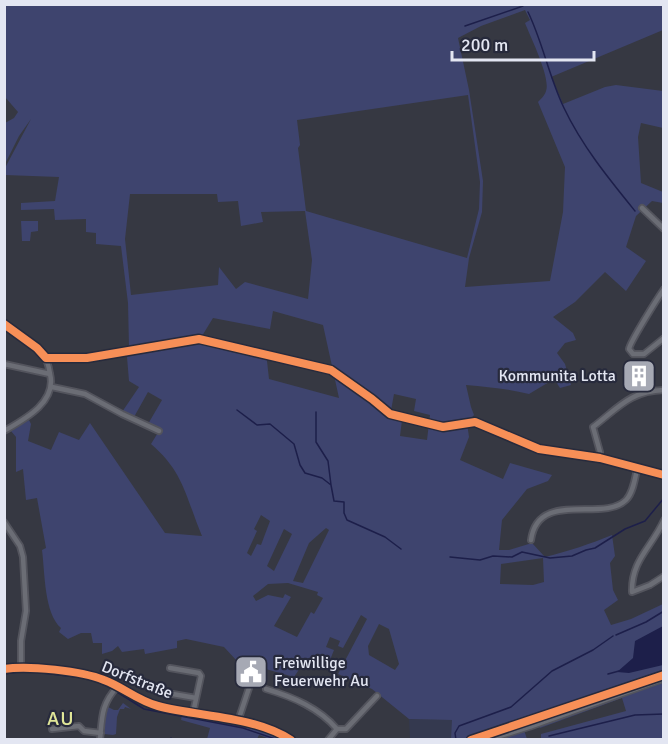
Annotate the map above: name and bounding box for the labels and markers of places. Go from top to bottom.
building icon: Kommunita Lotta [621,358,657,394]
place label: Kommunita Lotta [499,366,616,386]
place label: Freiwillige Feuerwehr Au [274,653,369,691]
public building icon: Freiwillige Feuerwehr Au [233,654,269,690]

